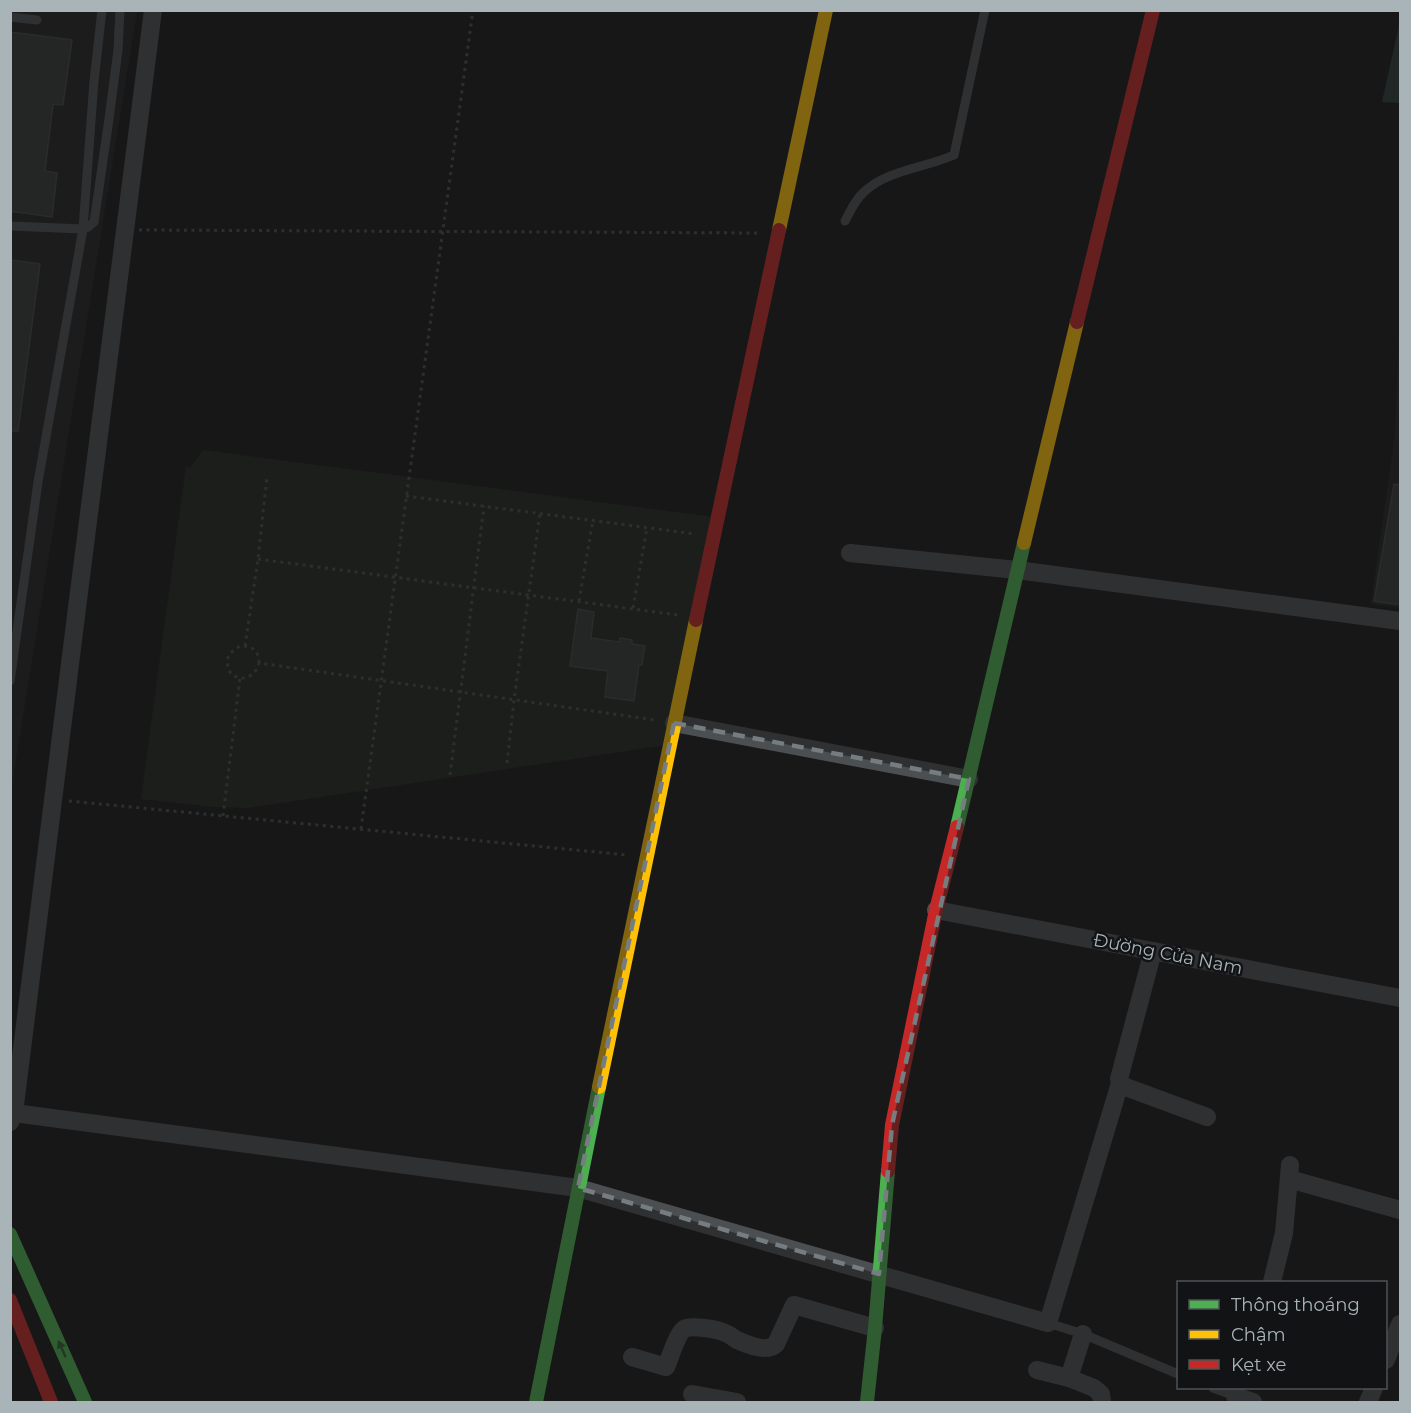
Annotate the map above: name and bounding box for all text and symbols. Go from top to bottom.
street label: Đường Cửa Nam [1092,929,1244,979]
legend [1177,1281,1387,1389]
text: Thông thoáng [1231,1294,1360,1316]
text: Chậm [1231,1324,1286,1346]
one-way arrow [56,1340,66,1358]
text: Kẹt xe [1231,1354,1287,1376]

